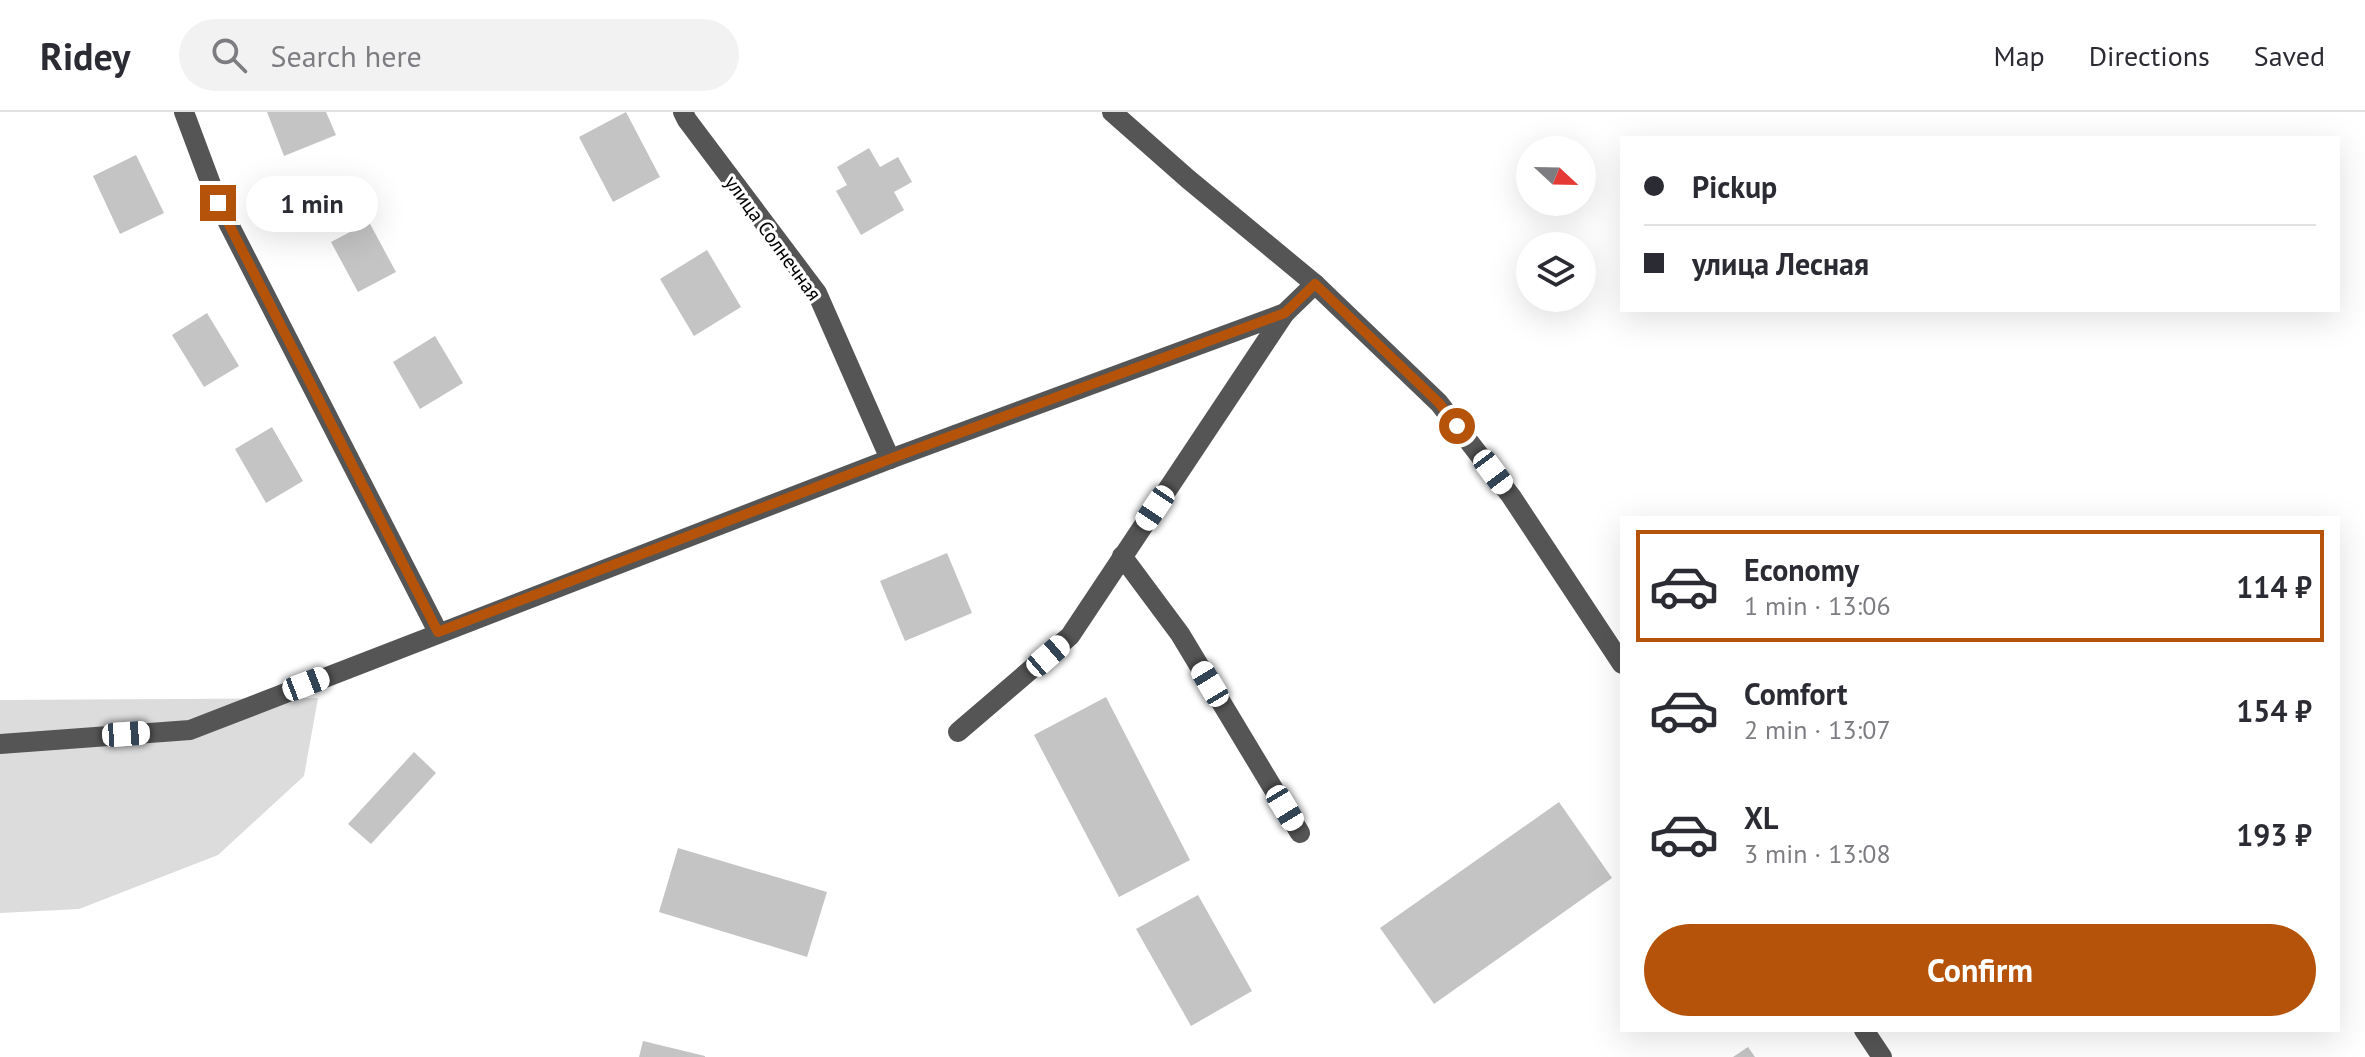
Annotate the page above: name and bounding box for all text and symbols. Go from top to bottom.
search box [179,19,739,91]
text: Ridey [40,31,131,80]
icon: search [207,33,251,77]
text: Search here [271,36,422,75]
text: Map [1994,37,2045,74]
text: Directions [2089,37,2210,74]
text: Saved [2254,37,2325,74]
north arrow [1516,136,1596,216]
map controls [1516,136,1596,312]
text: Pickup [1692,167,1777,206]
street label: улица Солнечная [719,170,827,306]
callout: 1 min [246,175,378,231]
route end [200,185,236,221]
text: 1 min [280,187,344,220]
button: layers [1516,232,1596,312]
text: улица Лесная [1692,244,1869,283]
route start [1439,408,1475,444]
car [1469,446,1517,498]
car [1132,481,1178,535]
icon: car [1648,550,1720,622]
text: Economy [1744,550,1859,589]
text: 114 ₽ [2236,567,2312,606]
text: 1 min · 13:06 [1744,589,1891,622]
car [1022,631,1074,681]
car [1187,657,1233,711]
car [279,664,333,704]
icon: car [1648,674,1720,746]
text: Comfort [1744,674,1847,713]
text: 154 ₽ [2236,691,2312,730]
text: 2 min · 13:07 [1744,713,1891,746]
car [101,720,151,748]
car [1262,781,1308,835]
icon: car [1648,798,1720,870]
text: XL [1744,798,1778,837]
text: 193 ₽ [2236,815,2312,854]
text: 3 min · 13:08 [1744,837,1891,870]
button: Confirm [1644,924,2316,1016]

